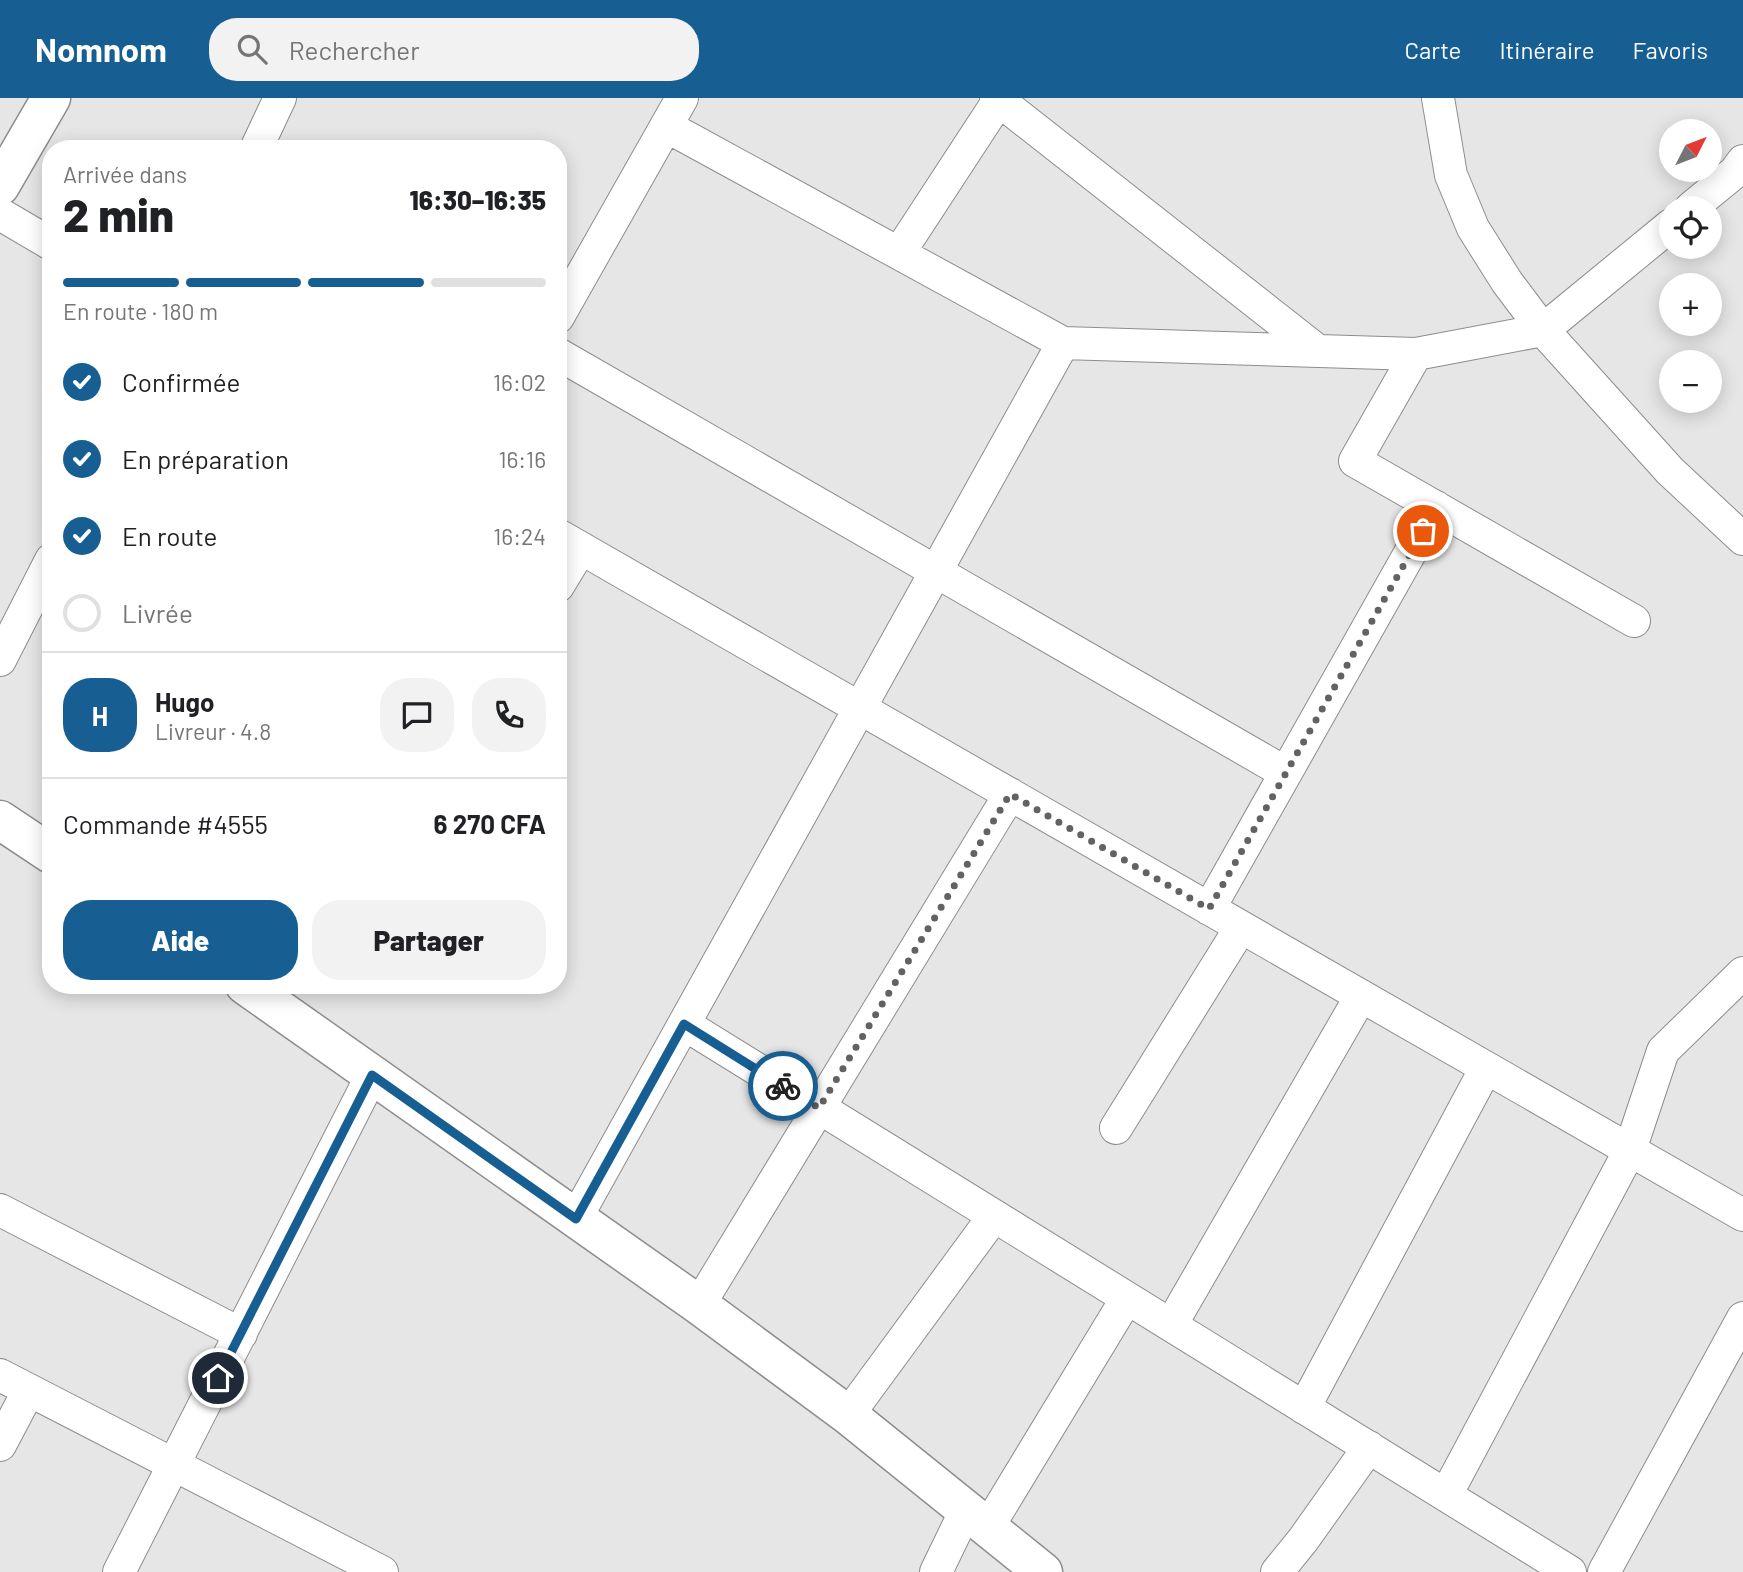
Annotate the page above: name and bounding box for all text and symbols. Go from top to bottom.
search box [209,18,699,81]
text: Nomnom [35,29,167,69]
icon: search [233,30,271,68]
text: Rechercher [289,34,420,65]
text: Carte [1405,35,1461,64]
text: Itinéraire [1499,35,1595,64]
text: Favoris [1633,35,1708,64]
north arrow [1659,119,1722,182]
map controls [1659,119,1722,413]
text: Arrivée dans [63,160,187,188]
text: 16:30–16:35 [410,184,546,215]
text: 2 min [63,186,174,241]
button: locate [1659,196,1722,259]
button: + [1659,273,1722,336]
text: En route · 180 m [63,297,218,325]
button: − [1659,350,1722,413]
icon: check [63,363,101,401]
text: Confirmée [122,366,240,397]
text: 16:02 [493,368,546,396]
icon: check [63,440,101,478]
text: En préparation [122,443,289,474]
text: 16:16 [498,445,546,473]
pin [1393,501,1453,561]
icon: bag [1404,512,1442,550]
icon: check [63,517,101,555]
text: En route [122,520,217,551]
text: 16:24 [493,522,546,550]
text: Livrée [122,597,193,628]
button: chat [380,678,454,752]
button: phone [472,678,546,752]
text: Hugo [155,686,214,717]
text: H [92,700,108,731]
text: Livreur · 4.8 [155,717,271,745]
text: Commande #4555 [63,808,268,839]
text: 6 270 CFA [434,808,546,839]
button: Aide [63,900,298,980]
button: Partager [312,900,546,980]
courier [748,1051,818,1121]
icon: bike [764,1067,802,1105]
pin [188,1348,248,1408]
icon: home [199,1359,237,1397]

